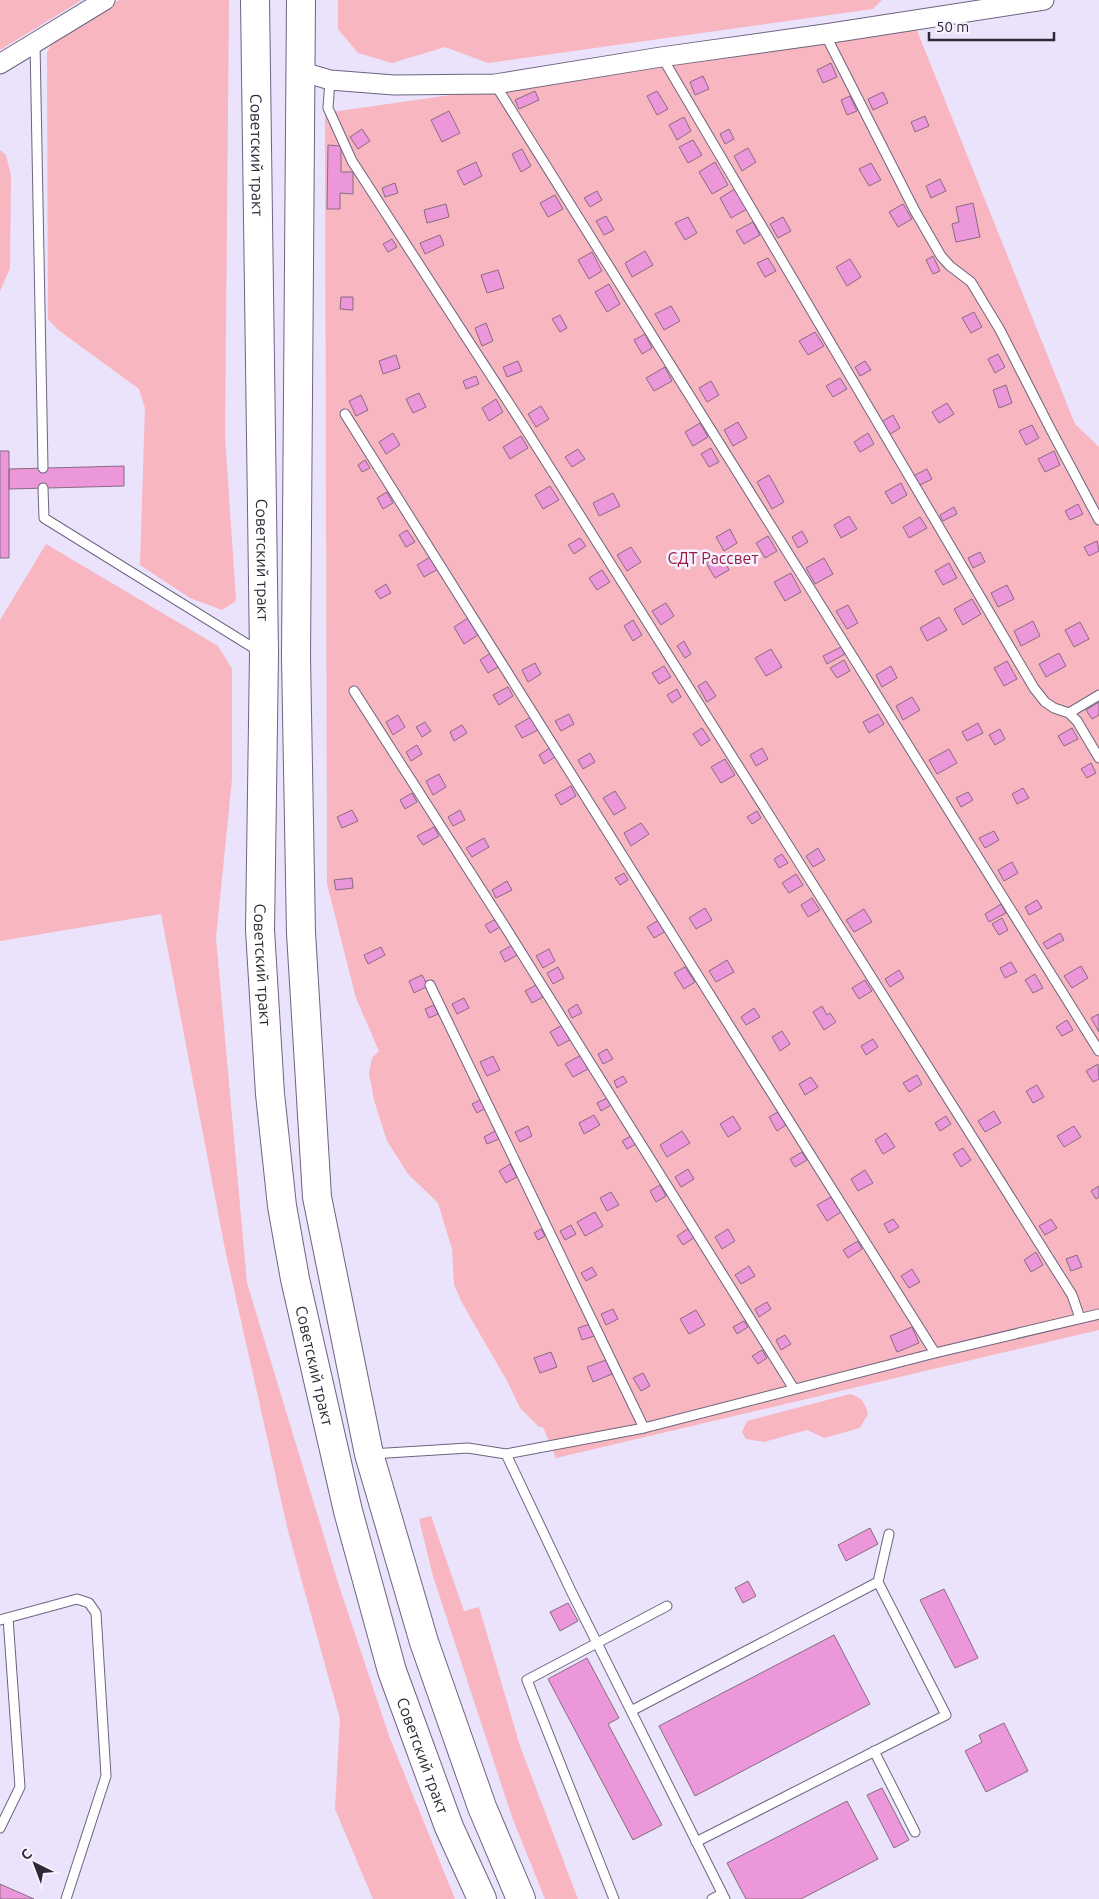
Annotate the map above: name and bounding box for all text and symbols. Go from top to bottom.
scale bar [929,10,1054,42]
text: 50 m [936,18,969,35]
street label: Советский тракт [247,94,267,216]
street label: Советский тракт [253,499,273,621]
park label: СДТ Рассвет [667,549,759,567]
street label: Советский тракт [251,904,275,1026]
street label: Советский тракт [292,1304,337,1427]
street label: Советский тракт [393,1695,452,1816]
north arrow [10,1839,60,1889]
text: С [18,1845,35,1863]

